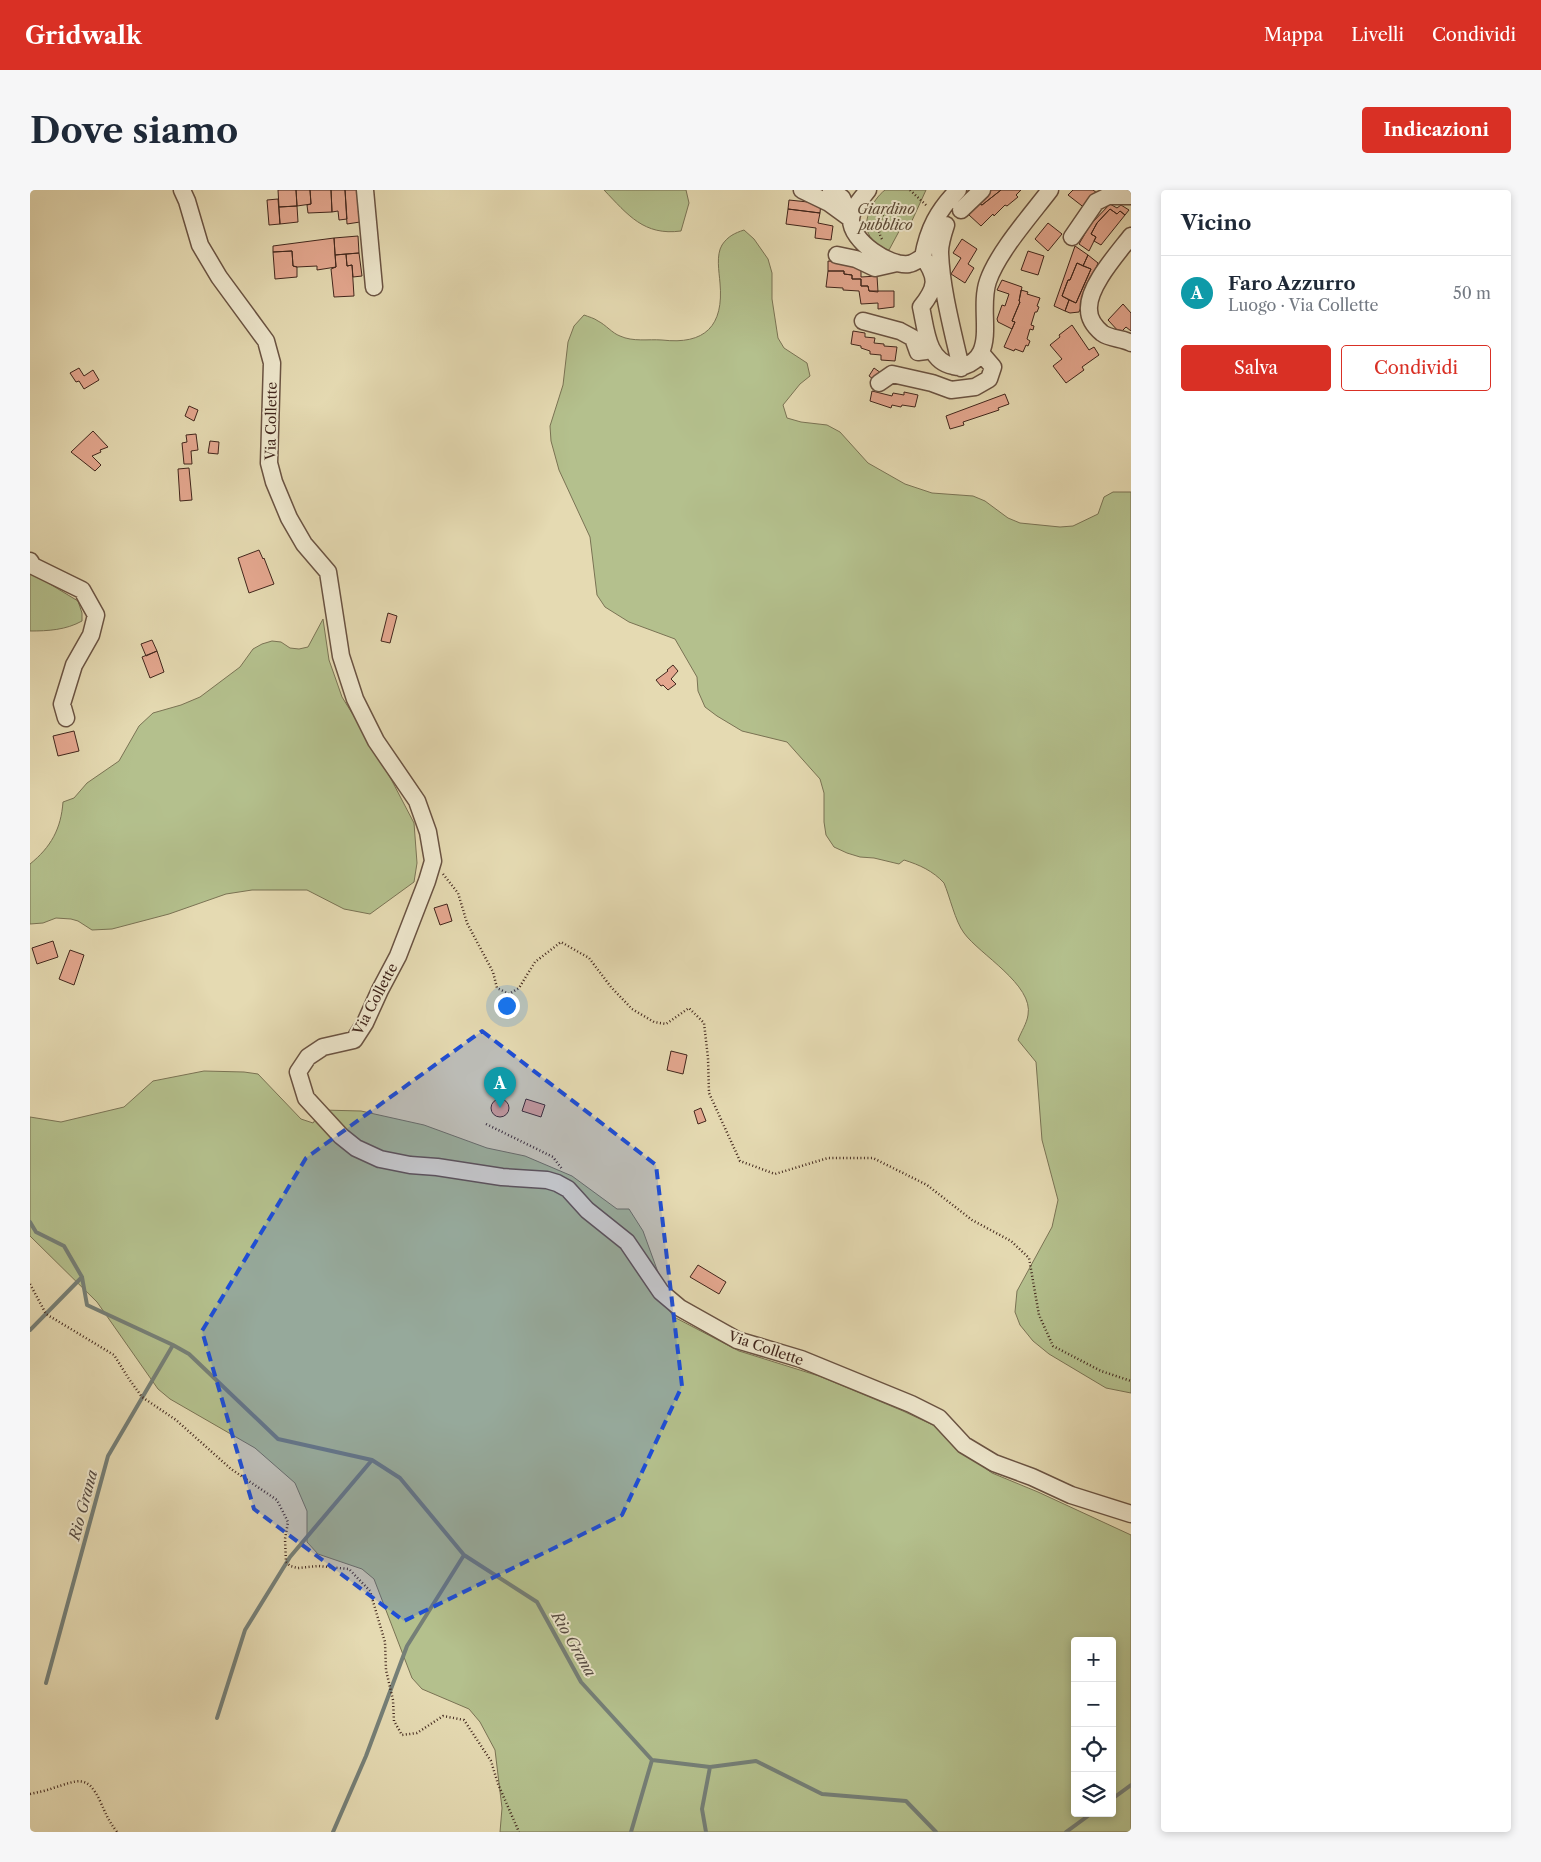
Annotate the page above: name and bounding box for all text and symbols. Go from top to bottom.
text: Gridwalk [25,21,142,50]
text: Mappa [1264,24,1323,46]
text: Livelli [1351,24,1404,46]
text: Condividi [1432,24,1516,46]
button: Indicazioni [1362,107,1511,153]
text: Dove siamo [30,109,238,152]
park label: Giardino pubblico [856,200,915,234]
text: Vicino [1181,210,1251,235]
text: Faro Azzurro [1228,272,1356,295]
text: A [1191,283,1203,303]
text: 50 m [1453,283,1491,303]
text: Luogo · Via Collette [1228,295,1379,315]
button: Salva [1181,345,1331,391]
button: Condividi [1341,345,1491,391]
street label: Via Collette [261,381,281,461]
street label: Via Collette [348,960,401,1039]
your location [494,993,520,1019]
pin: A [484,1067,516,1108]
street label: Via Collette [725,1326,806,1369]
water label: Rio Grana [64,1468,102,1543]
water label: Rio Grana [547,1607,600,1680]
map controls [1071,1637,1116,1817]
button: + [1071,1637,1116,1682]
button: − [1071,1682,1116,1727]
button: locate [1071,1727,1116,1772]
button: layers [1071,1772,1116,1817]

